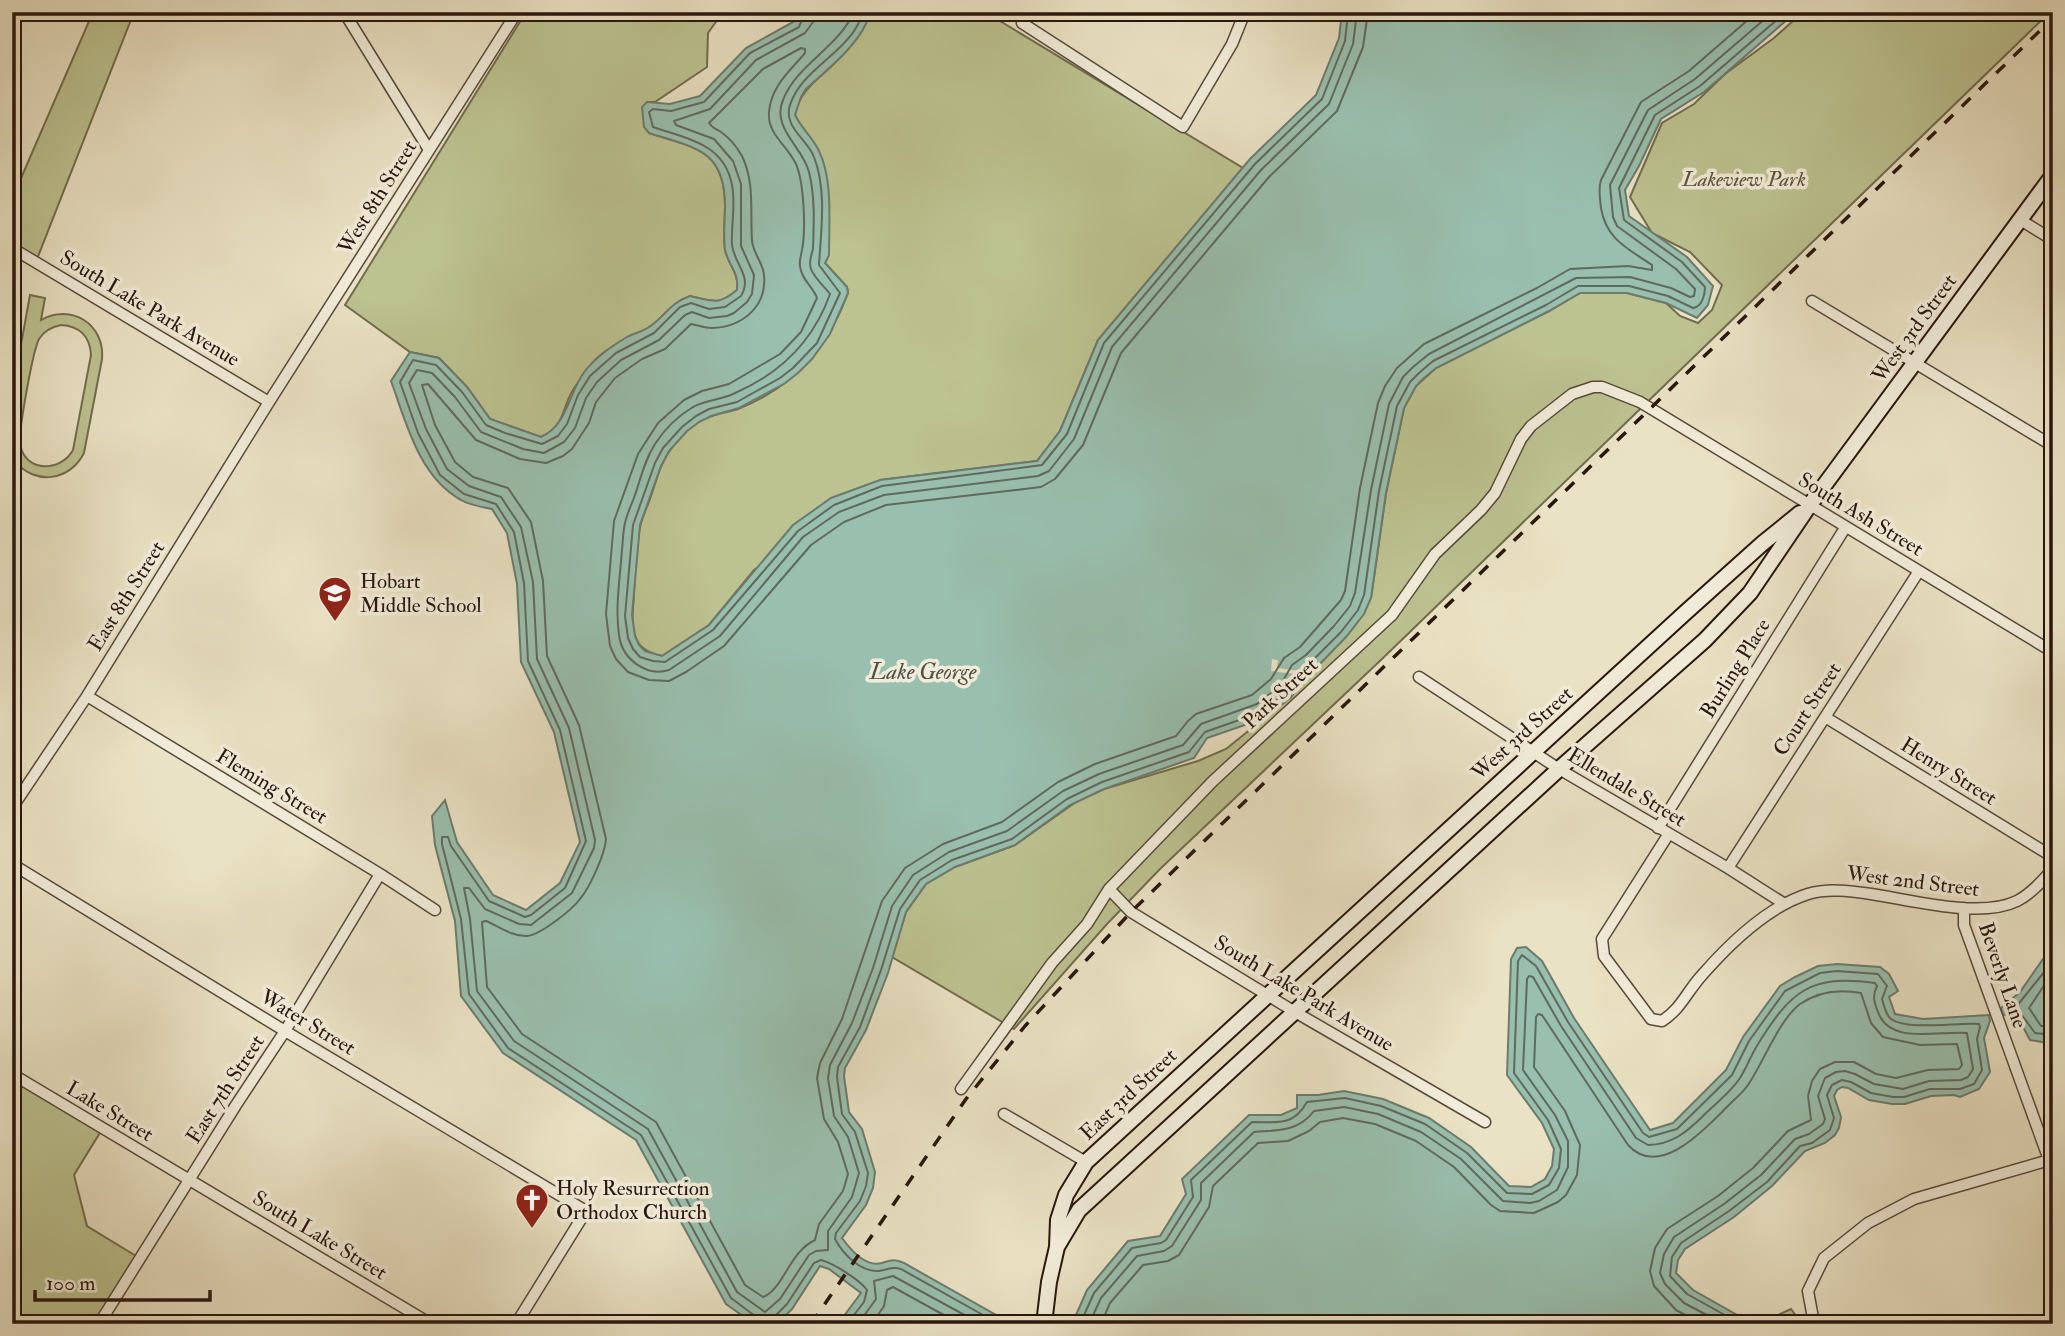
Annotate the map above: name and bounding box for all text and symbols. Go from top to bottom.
street label: West 8th Street [331,135,423,260]
park label: Lakeview Park [1681,166,1806,193]
street label: South Lake Park Avenue [55,244,245,373]
street label: West 3rd Street [1865,269,1963,389]
street label: South Ash Street [1793,466,1928,562]
street label: East 8th Street [82,536,171,656]
place label: Hobart Middle School [360,568,482,619]
school or university icon: Hobart Middle School [316,574,354,623]
street label: Burling Place [1694,613,1777,723]
street label: Park Street [1237,652,1324,735]
water label: Lake George [869,657,977,686]
street label: Court Street [1767,657,1848,761]
street label: West 3rd Street [1465,680,1579,787]
street label: Henry Street [1895,731,2002,812]
street label: Ellendale Street [1563,741,1691,833]
street label: Fleming Street [211,743,333,830]
street label: West 2nd Street [1844,860,1981,903]
street label: Beverly Lane [1972,919,2033,1032]
street label: South Lake Park Avenue [1209,929,1399,1058]
street label: Water Street [254,983,361,1062]
street label: East 7th Street [180,1029,271,1149]
street label: East 3rd Street [1074,1042,1183,1146]
street label: Lake Street [61,1075,159,1148]
place label: Holy Resurrection Orthodox Church [556,1175,710,1226]
church icon: Holy Resurrection Orthodox Church [513,1181,551,1230]
street label: South Lake Street [248,1185,392,1286]
scale bar [35,1259,210,1303]
text: 100 m [46,1270,96,1297]

